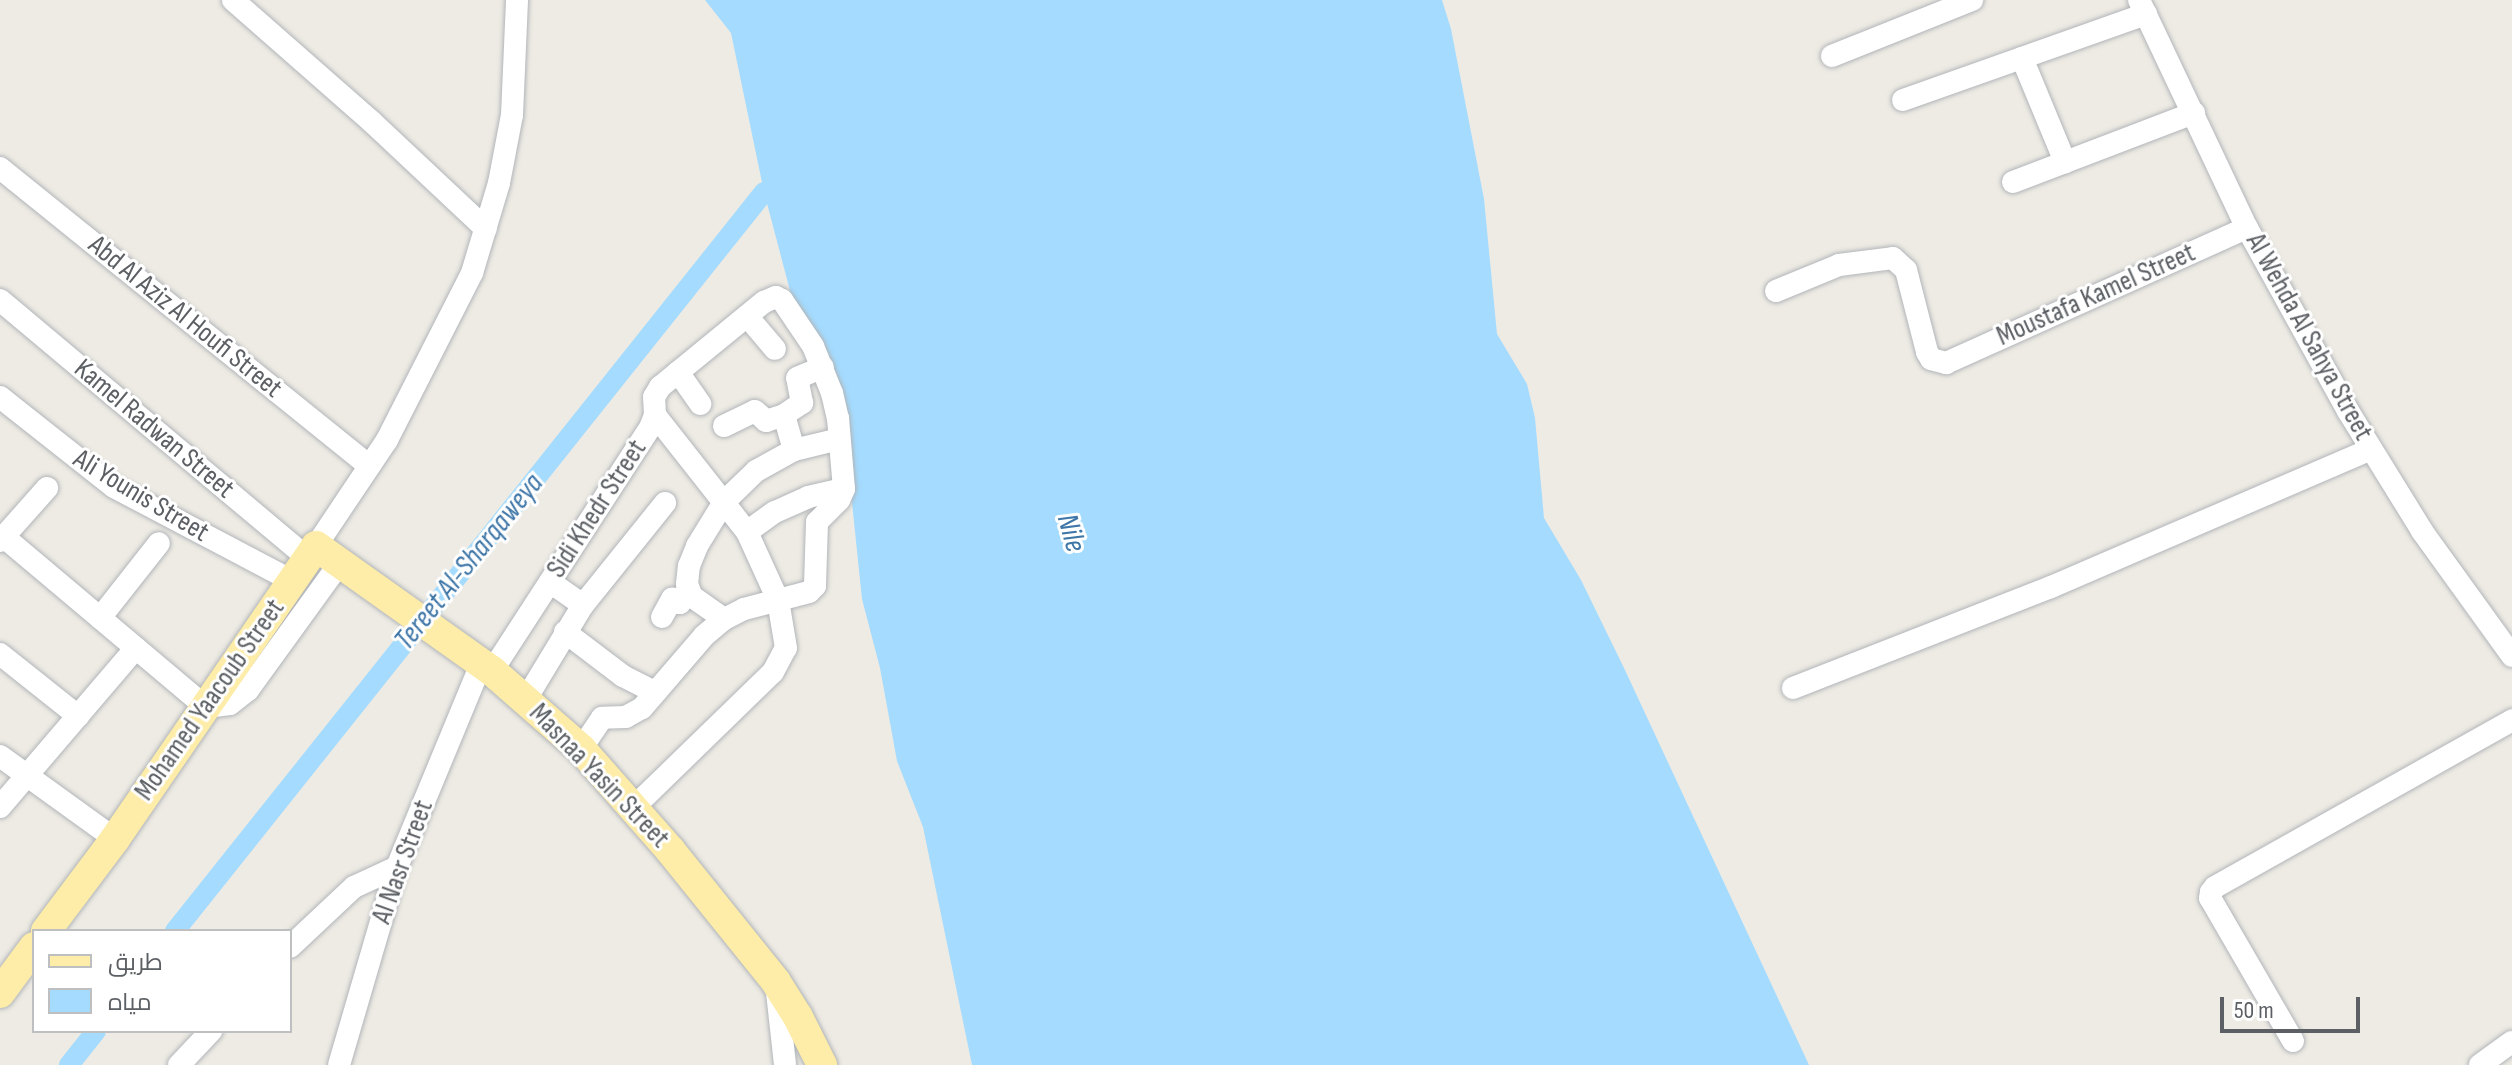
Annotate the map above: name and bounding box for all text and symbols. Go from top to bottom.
street label: Al Wehda Al Sahya Street [2238,228,2380,446]
street label: Abd Al Aziz Al Houfi Street [81,229,289,405]
street label: Moustafa Kamel Street [1992,236,2200,354]
street label: Kamel Radwan Street [67,352,241,506]
street label: Sidi Khedr Street [540,434,654,584]
street label: Ali Younis Street [67,442,215,550]
water label: Tereet Al-Sharqaweya [387,467,551,657]
water label: Nile [1049,510,1093,556]
street label: Mohamed Yaacoub Street [128,593,292,807]
street label: Masnaa Yasin Street [522,697,676,855]
street label: Al Nasr Street [365,796,441,928]
legend [32,929,292,1033]
text: طريق [108,948,163,977]
scale bar [2224,981,2364,1031]
text: مياه [108,988,152,1017]
text: 50 m [2234,996,2274,1025]

